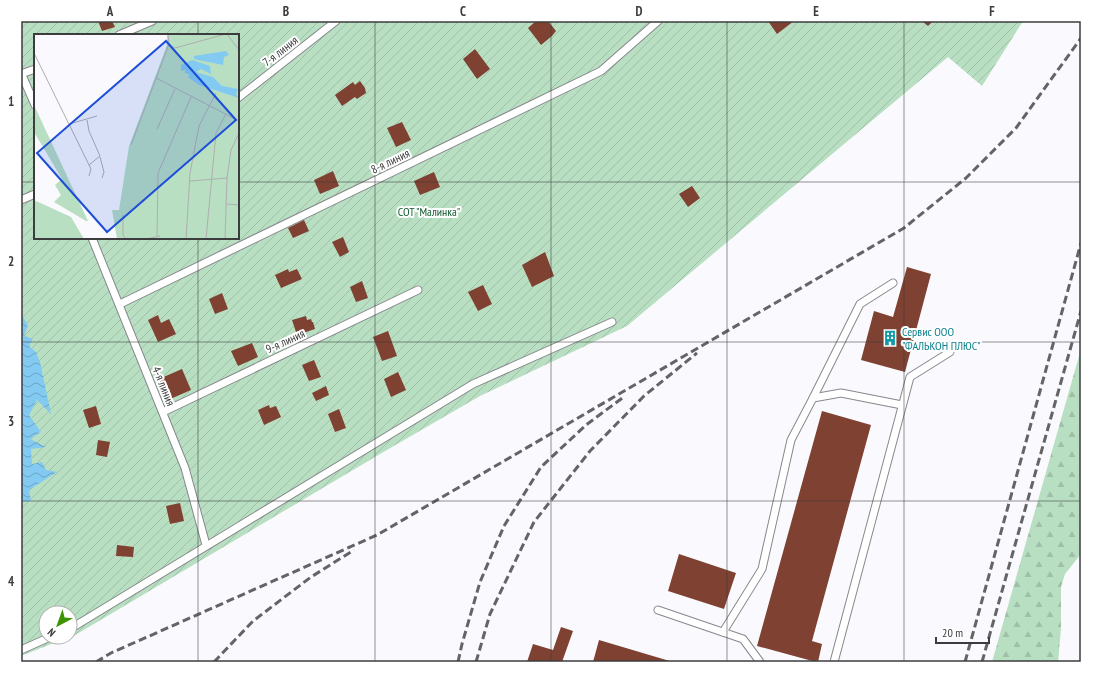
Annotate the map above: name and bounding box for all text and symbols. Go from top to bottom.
text: A [106,3,114,20]
text: B [283,3,289,20]
text: C [460,3,466,20]
text: D [636,3,643,20]
text: E [813,3,819,20]
text: F [989,3,995,20]
street label: 7-я линия [259,32,301,69]
inset map [34,34,239,239]
text: 1 [8,93,14,110]
street label: 8-я линия [368,145,412,177]
park label: СОТ "Малинка" [398,204,460,219]
text: 2 [8,253,14,270]
place label: Сервис ООО "ФАЛЬКОН ПЛЮС" [902,324,981,353]
street label: 9-я линия [263,325,307,357]
building icon: Сервис ООО "ФАЛЬКОН ПЛЮС" [881,329,899,347]
street label: 4-я линия [149,364,179,408]
text: 3 [8,413,14,430]
text: 4 [8,573,15,590]
north arrow [38,605,78,645]
scale bar [936,619,989,645]
text: N [45,625,58,640]
text: 20 m [942,625,963,640]

